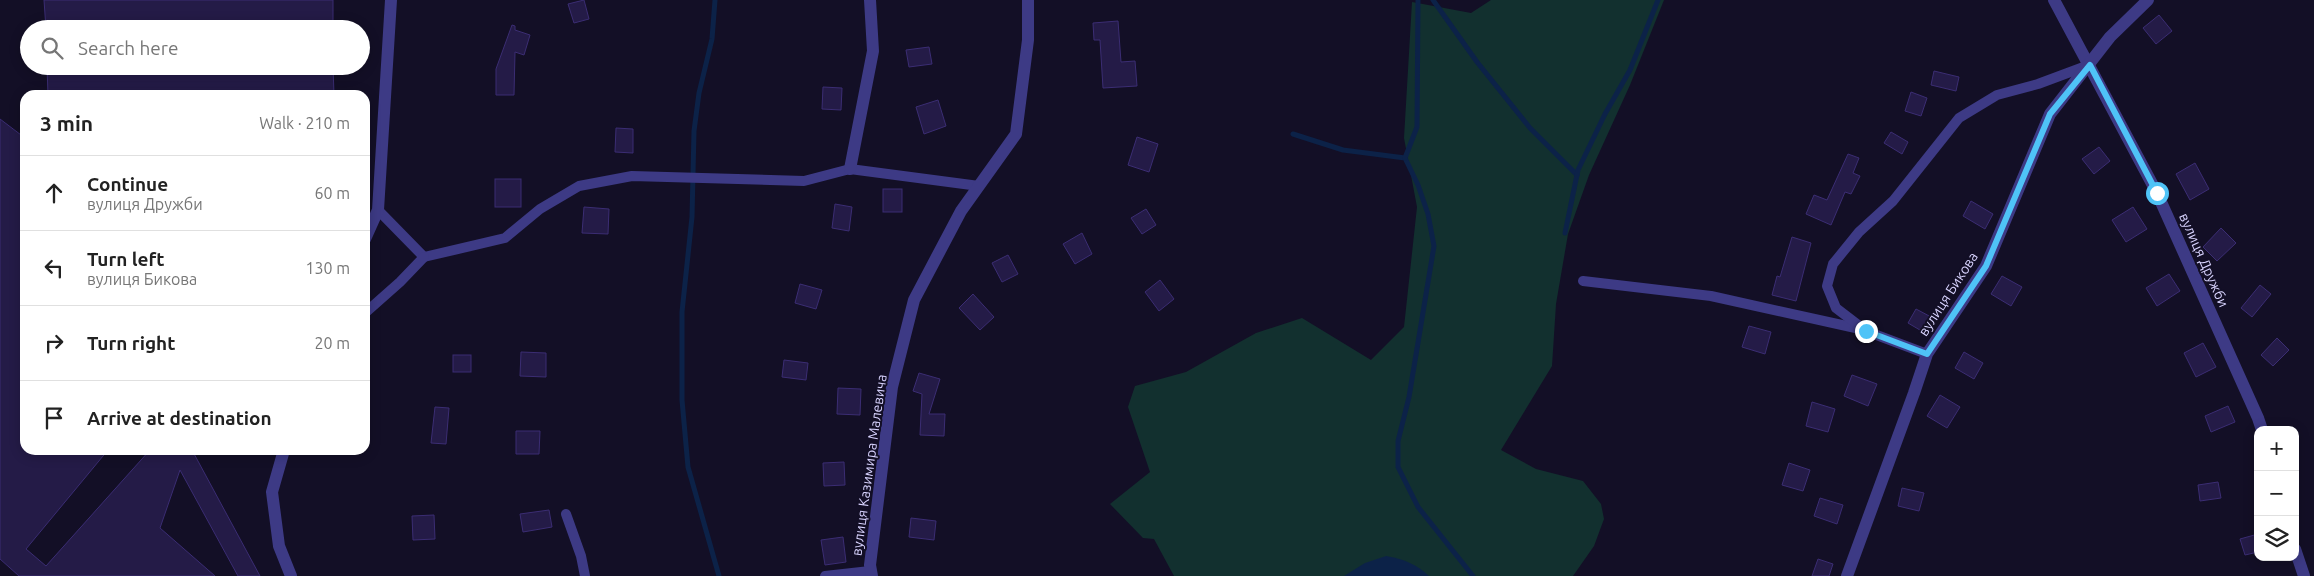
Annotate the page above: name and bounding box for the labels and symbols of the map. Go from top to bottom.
route start [2146,182,2169,205]
street label: вулиця Дружби [2176,211,2232,309]
street label: вулиця Бикова [1915,249,1981,339]
route end [1855,320,1878,343]
street label: вулиця Казимира Малевича [848,373,890,557]

